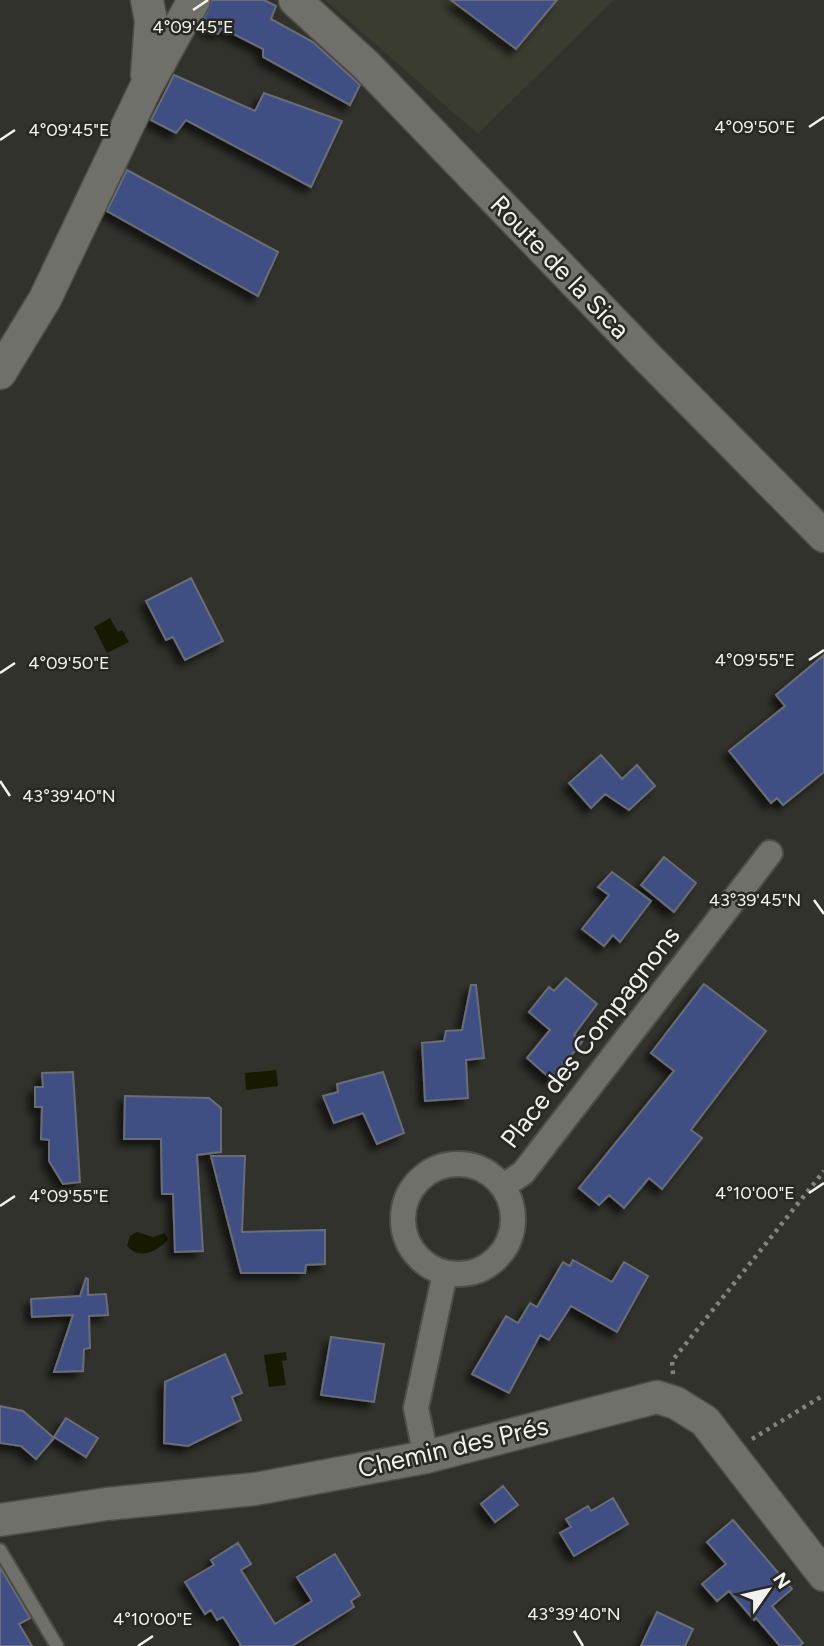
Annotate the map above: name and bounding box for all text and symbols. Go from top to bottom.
text: 4°09'45"E [152,16,234,38]
text: 4°09'50"E [714,116,796,138]
text: 4°09'45"E [28,119,110,141]
street label: Route de la Sica [484,189,636,345]
text: 4°09'55"E [715,649,795,671]
text: 4°09'50"E [28,652,110,674]
text: 43°39'40"N [22,785,116,807]
text: 43°39'45"N [709,889,801,911]
street label: Place des Compagnons [493,920,687,1154]
text: 4°10'00"E [715,1182,795,1204]
text: 4°09'55"E [29,1185,109,1207]
street label: Chemin des Prés [355,1410,551,1484]
north arrow [733,1555,803,1625]
text: N [768,1568,795,1593]
text: 43°39'40"N [527,1603,621,1625]
text: 4°10'00"E [113,1608,193,1630]

